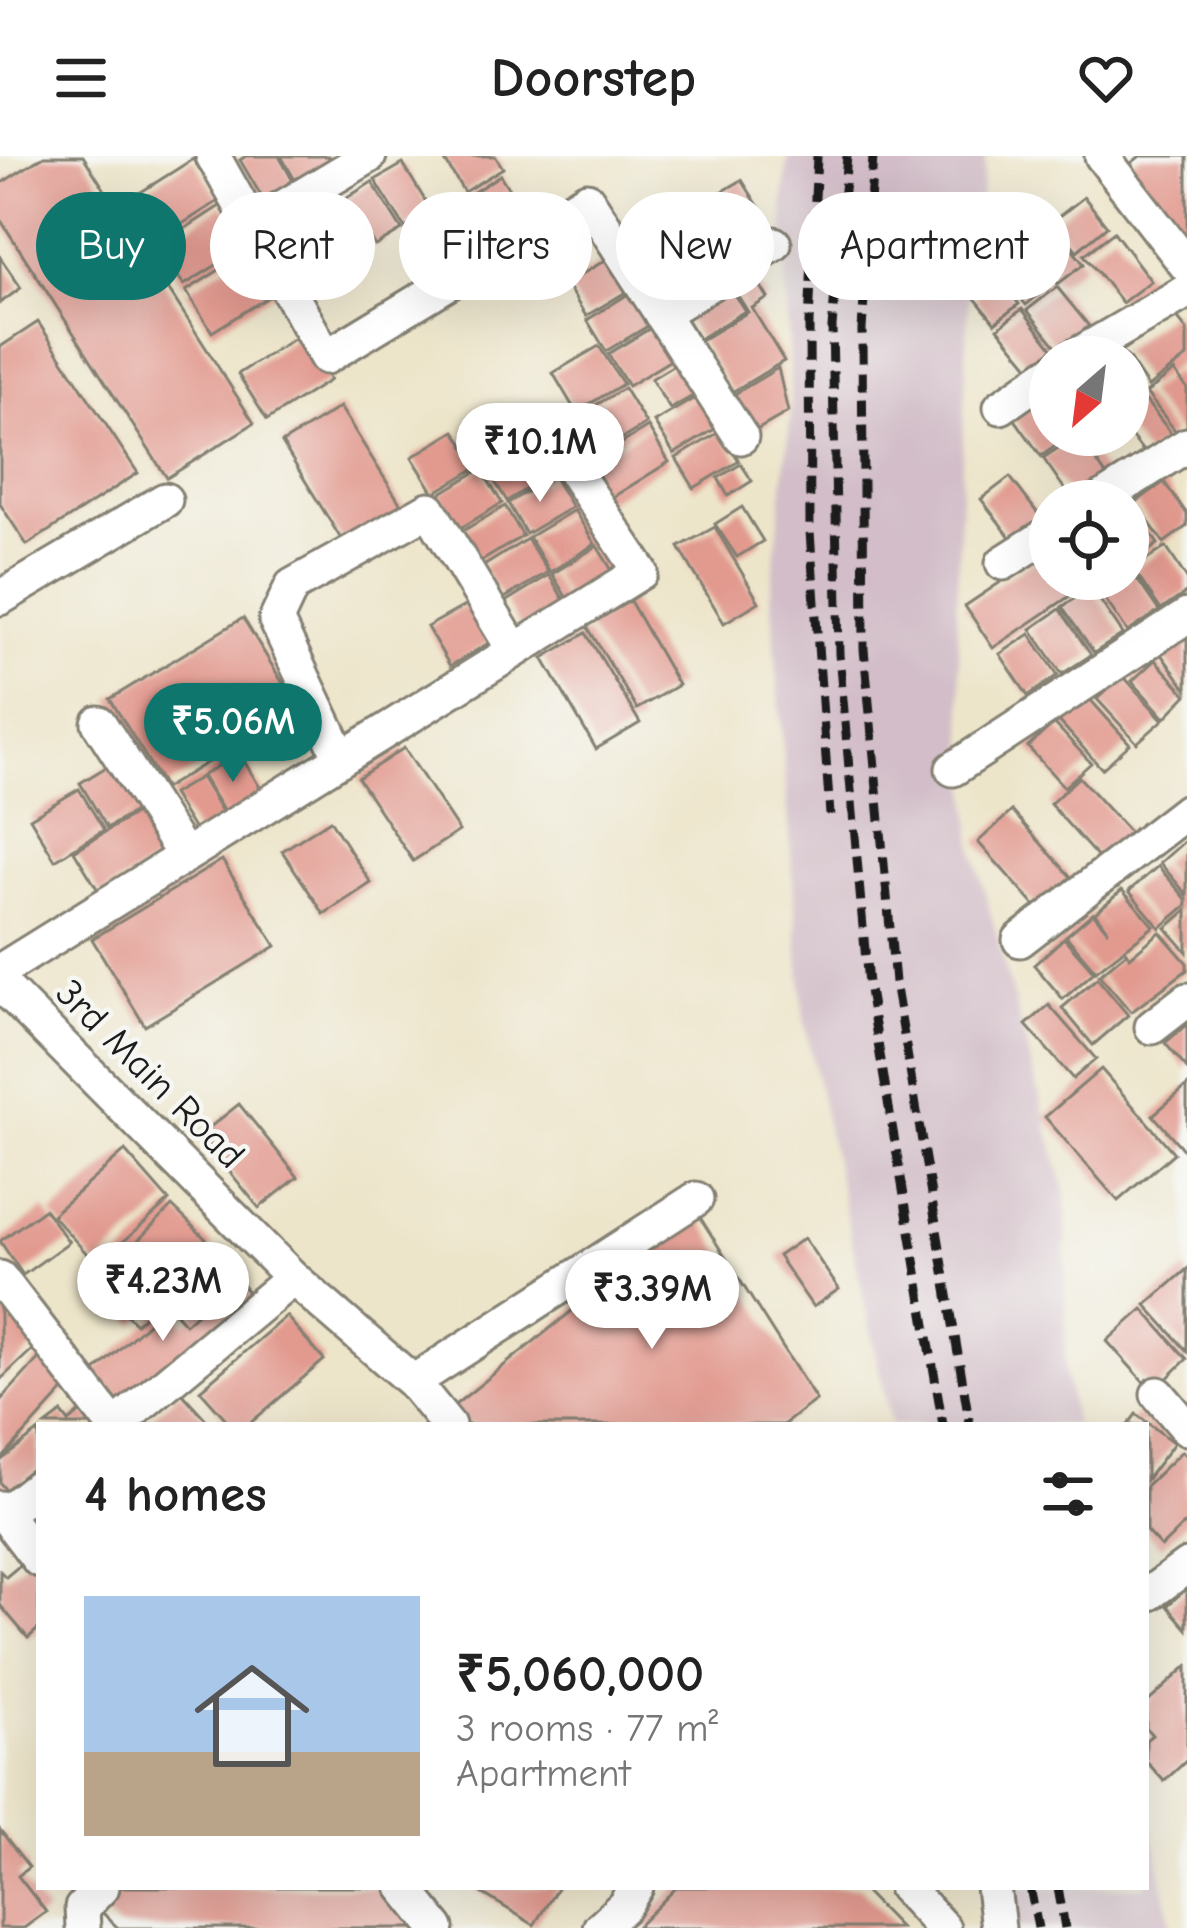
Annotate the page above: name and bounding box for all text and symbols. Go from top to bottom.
icon: menu [48,45,114,111]
icon: heart [1073,45,1139,111]
text: Doorstep [491,47,696,110]
chip: Buy [36,192,186,300]
chip: Rent [210,192,375,300]
chip: Filters [399,192,592,300]
chip: New [616,192,774,300]
chip: Apartment [798,192,1070,300]
north arrow [1029,336,1149,456]
map controls [1029,336,1149,600]
pin: ₹10.1M [442,403,638,505]
text: ₹10.1M [483,419,597,464]
button: locate [1029,480,1149,600]
pin: ₹5.06M [135,683,331,785]
text: ₹5.06M [171,699,295,744]
street label: 3rd Main Road [46,970,254,1178]
pin: ₹4.23M [65,1242,261,1344]
pin: ₹3.39M [554,1250,750,1352]
text: ₹4.23M [104,1258,222,1303]
text: ₹3.39M [592,1266,712,1311]
icon: filters [1035,1461,1101,1527]
text: 4 homes [84,1465,267,1524]
icon: home [180,1644,324,1788]
text: ₹5,060,000 [456,1645,704,1704]
text: 3 rooms · 77 m² [456,1706,718,1751]
text: Apartment [456,1751,631,1796]

